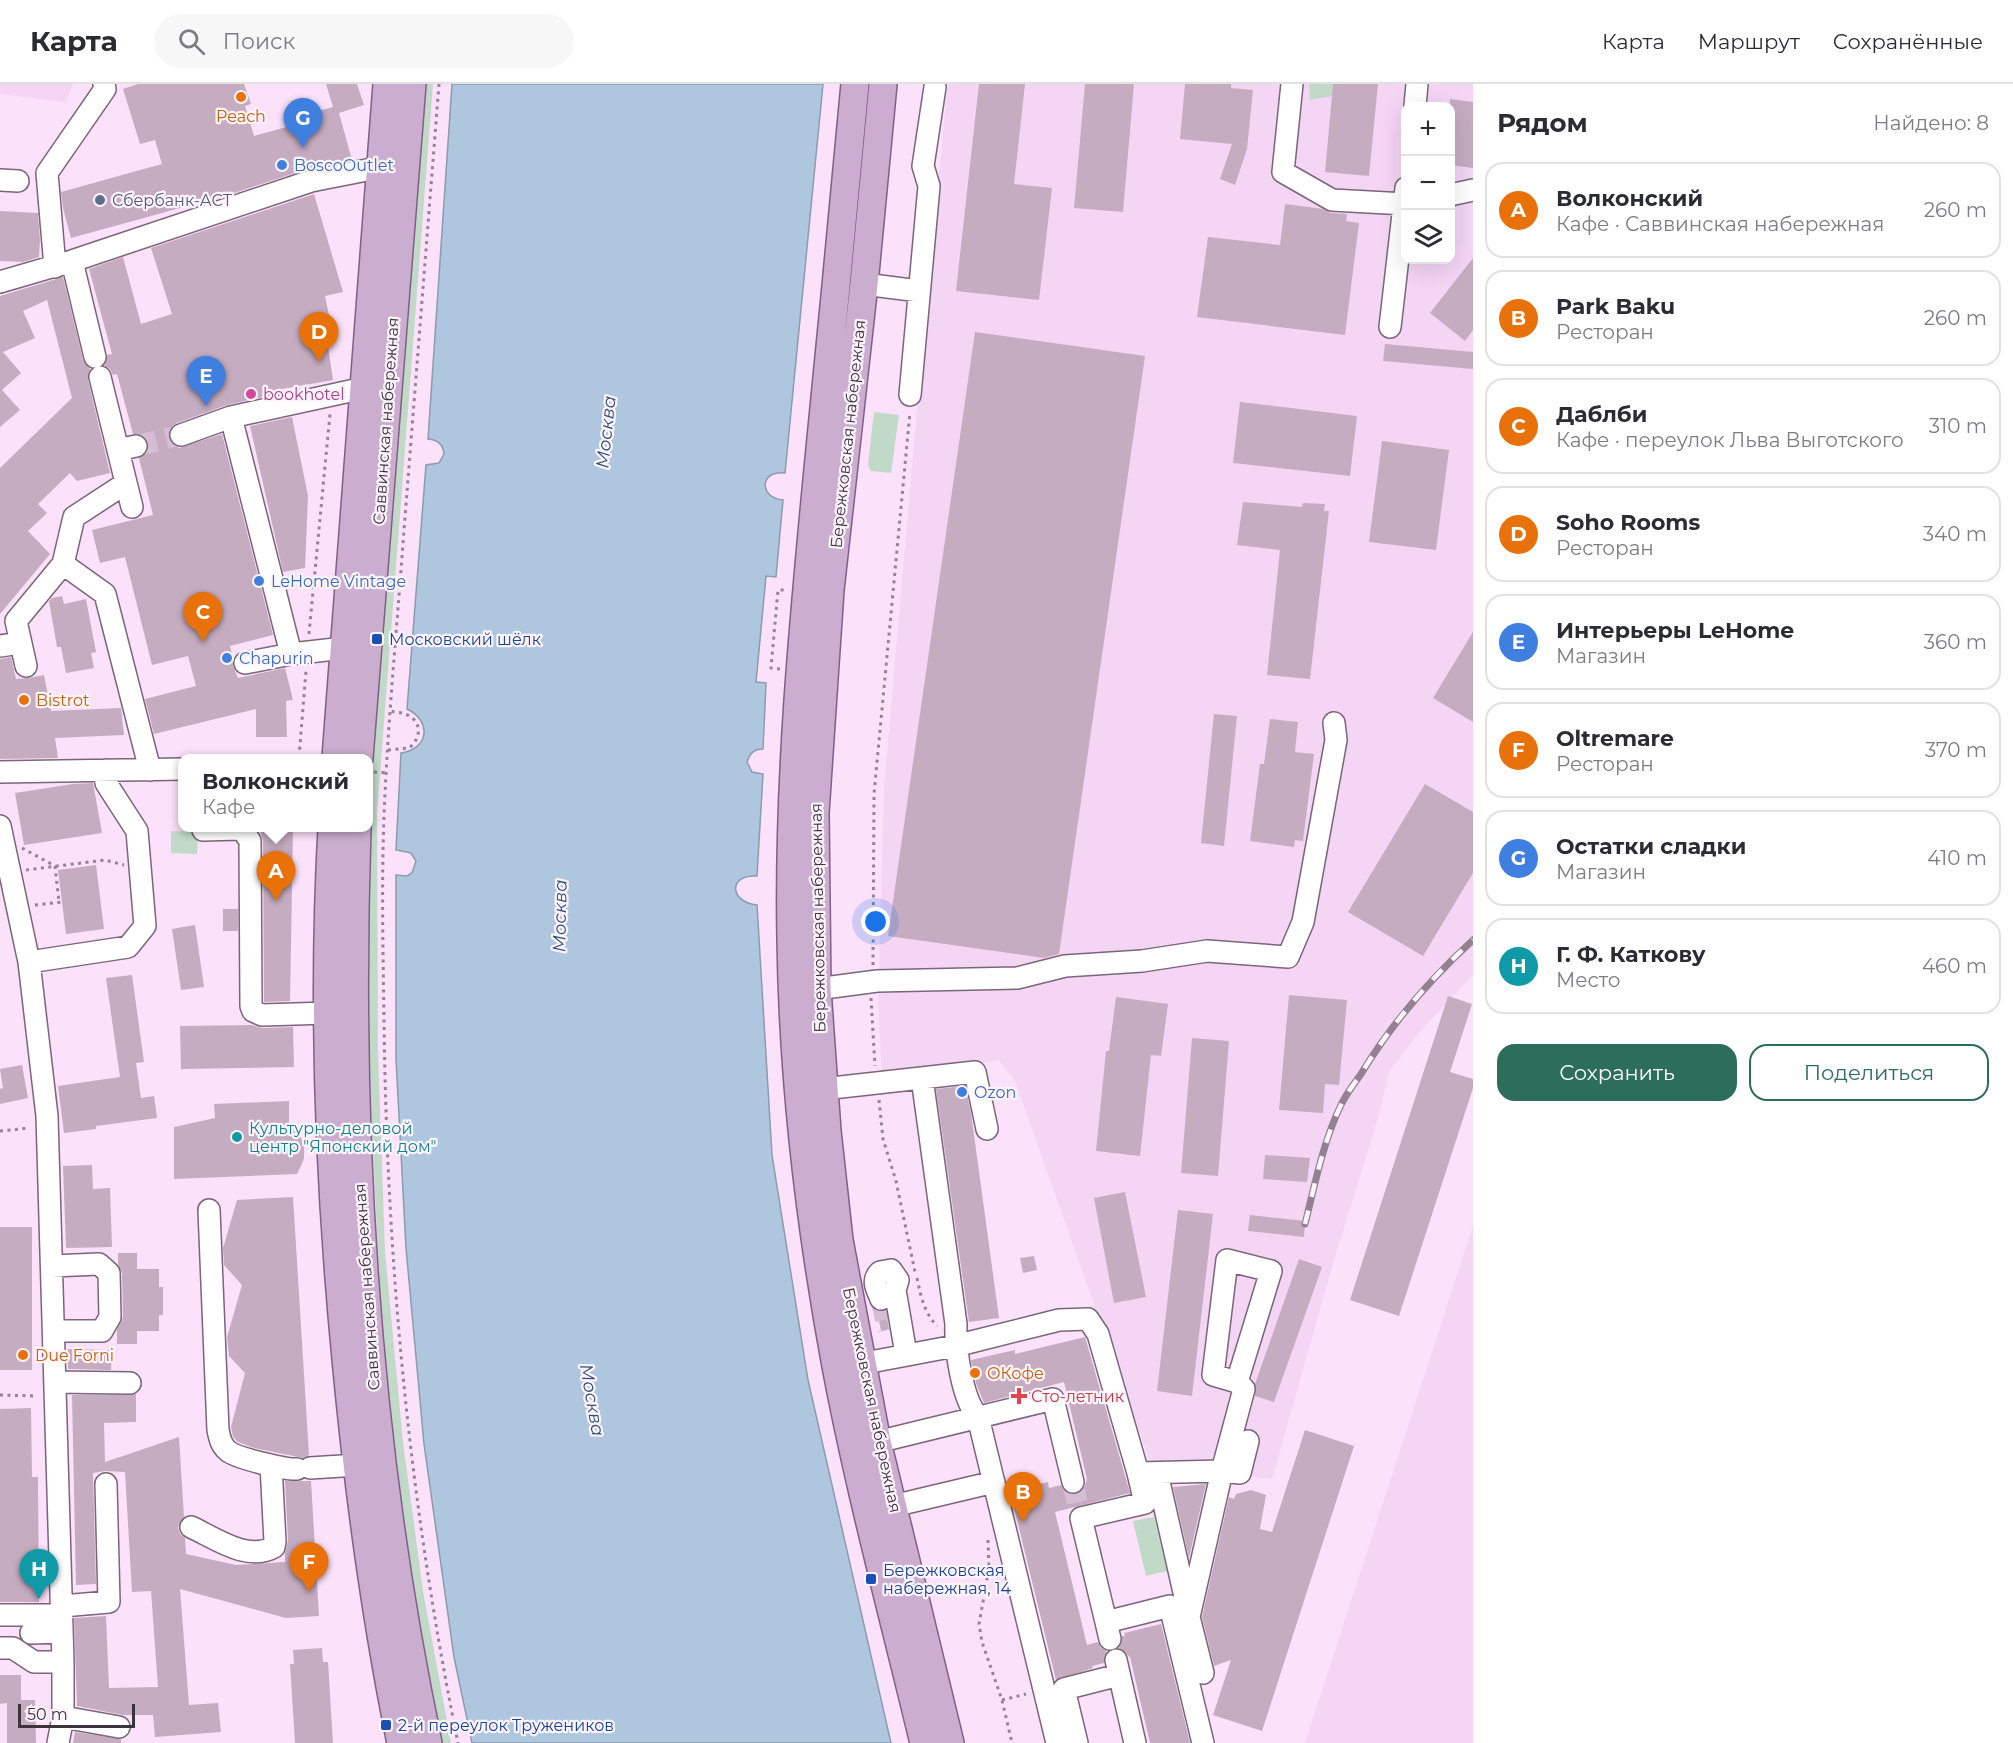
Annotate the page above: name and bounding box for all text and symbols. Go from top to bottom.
search box [154,14,574,68]
text: Карта [30,24,118,58]
icon: search [175,25,208,58]
text: Поиск [223,28,295,55]
text: Карта [1602,29,1665,54]
text: Маршрут [1698,29,1800,54]
text: Сохранённые [1833,29,1983,54]
marker: Peach [234,90,248,104]
pin: G [284,98,322,148]
map controls [1401,102,1455,264]
button: + [1401,102,1455,156]
place label: Peach [216,107,266,126]
text: Рядом [1497,107,1588,139]
text: Найдено: 8 [1873,111,1989,135]
place label: BoscoOutlet [294,156,394,175]
button: − [1401,156,1455,210]
marker: BoscoOutlet [275,158,289,172]
text: Волконский [1556,185,1703,212]
place label: Сбербанк-АСТ [112,191,233,210]
marker: Сбербанк-АСТ [93,193,107,207]
text: A [1511,198,1526,222]
text: 260 m [1924,198,1987,222]
button: layers [1401,210,1455,264]
text: Кафе · Саввинская набережная [1556,212,1884,236]
text: Park Baku [1556,293,1675,320]
text: B [1511,306,1526,330]
text: 260 m [1924,306,1987,330]
pin: D [300,312,338,362]
street label: Саввинская набережная [369,317,403,525]
street label: Бережковская набережная [827,319,869,549]
text: Ресторан [1556,320,1654,344]
pin: E [186,356,226,406]
place label: bookhotel [263,385,345,404]
marker: bookhotel [244,387,258,401]
water label: Москва [591,395,621,469]
text: Даблби [1556,401,1647,428]
text: C [1511,414,1526,438]
text: 310 m [1929,414,1987,438]
text: Кафе · переулок Льва Выготского [1556,428,1904,452]
text: Soho Rooms [1556,509,1700,536]
text: D [1510,522,1527,546]
text: 340 m [1923,522,1987,546]
text: Ресторан [1556,536,1654,560]
place label: LeHome Vintage [271,572,406,591]
marker: LeHome Vintage [252,574,266,588]
pin: C [184,592,222,642]
text: Интерьеры LeHome [1556,617,1794,644]
place label: Московский шёлк [389,630,542,649]
text: E [1512,630,1525,654]
text: 360 m [1924,630,1987,654]
marker: Московский шёлк [370,632,384,646]
text: Магазин [1556,644,1646,668]
place label: Chapurin [239,649,314,668]
marker: Chapurin [220,651,234,665]
place label: Bistrot [36,691,90,710]
marker: Bistrot [17,693,31,707]
text: Oltremare [1556,725,1674,752]
text: F [1512,738,1525,762]
text: 370 m [1925,738,1987,762]
text: Ресторан [1556,752,1654,776]
popup [178,754,373,832]
text: Волконский [202,768,349,795]
text: Кафе [202,795,255,819]
street label: Бережковская набережная [806,803,830,1033]
text: Остатки сладки [1556,833,1746,860]
text: G [1511,846,1526,870]
text: 410 m [1927,846,1987,870]
pin: A [256,852,296,901]
text: Магазин [1556,860,1646,884]
water label: Москва [548,879,572,953]
your location [861,907,890,936]
text: Г. Ф. Каткову [1556,941,1706,968]
text: H [1510,954,1527,978]
text: 460 m [1922,954,1987,978]
text: Место [1556,968,1620,992]
button: Сохранить [1497,1044,1737,1101]
button: Поделиться [1749,1044,1989,1101]
place label: Ozon [974,1083,1016,1102]
marker: Ozon [955,1085,969,1099]
place label: Культурно-деловой центр "Японский дом" [249,1119,437,1156]
marker: Культурно-деловой центр "Японский дом" [230,1130,244,1144]
street label: Саввинская набережная [350,1183,384,1391]
street label: Бережковская набережная [839,1286,905,1514]
place label: Due Forni [35,1346,114,1365]
marker: Due Forni [16,1348,30,1362]
water label: Москва [575,1362,609,1438]
place label: ОКофе [987,1364,1044,1383]
marker: ОКофе [968,1366,982,1380]
place label: Сто-летник [1031,1387,1125,1406]
marker: Сто-летник [1012,1389,1026,1403]
pin: B [1004,1472,1042,1522]
pin: F [290,1542,328,1592]
pin: H [20,1550,58,1599]
place label: Бережковская набережная, 14 [883,1561,1012,1598]
marker: Бережковская набережная, 14 [864,1572,878,1586]
scale bar [18,1701,135,1728]
text: 50 m [27,1705,68,1724]
place label: 2-й переулок Тружеников [398,1716,614,1735]
marker: 2-й переулок Тружеников [379,1718,393,1732]

